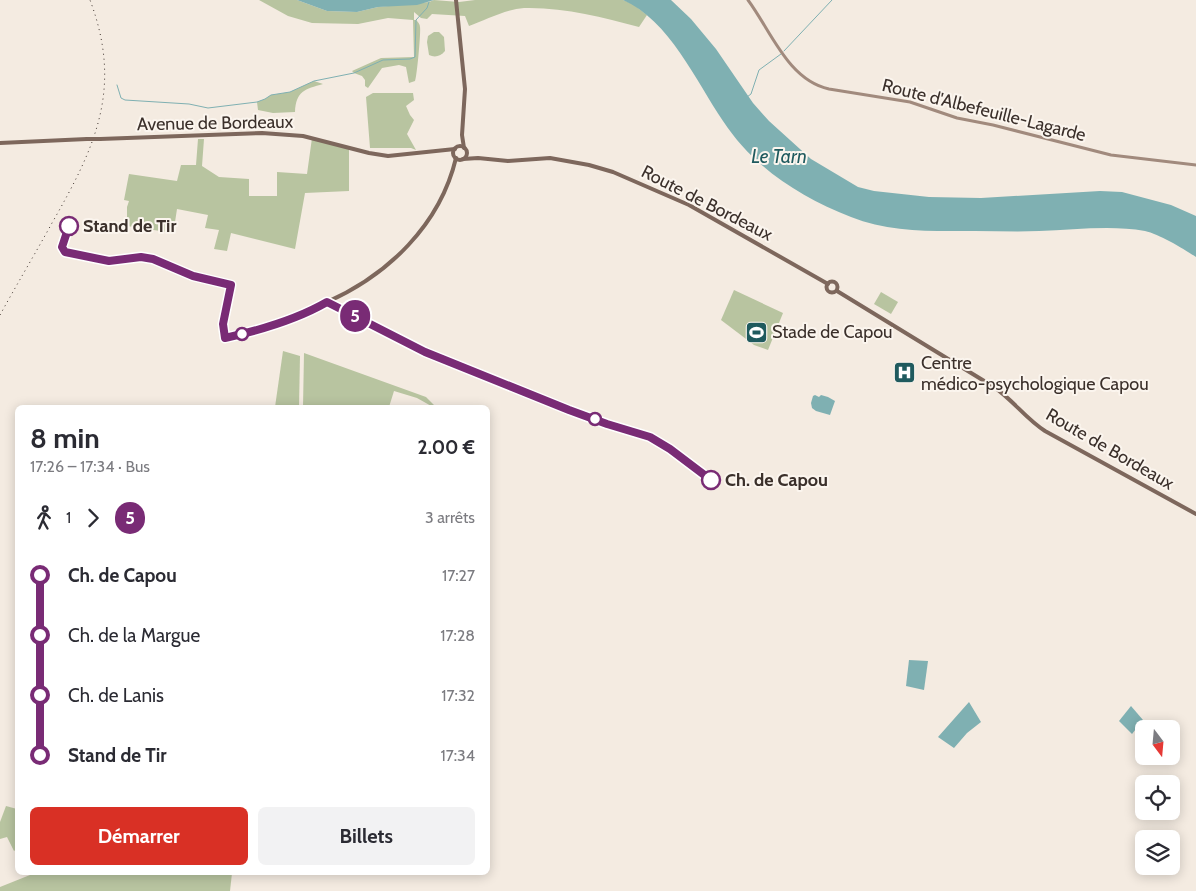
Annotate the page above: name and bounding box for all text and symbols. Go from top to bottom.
street label: Route d'Albefeuille-Lagarde [880,74,1088,146]
street label: Avenue de Bordeaux [137,111,294,135]
water label: Le Tarn [751,145,807,168]
street label: Route de Bordeaux [638,160,777,246]
place label: Stand de Tir [83,215,176,237]
marker: Stand de Tir [59,216,79,236]
line badge: 5 [339,300,371,332]
text: 5 [350,305,360,327]
sports icon: Stade de Capou [744,320,768,344]
place label: Stade de Capou [772,321,893,343]
unlabelled marker [235,327,249,341]
place label: Centre médico-psychologique Capou [921,352,1149,395]
hospital icon: Centre médico-psychologique Capou [893,361,917,385]
street label: Route de Bordeaux [1042,403,1178,495]
unlabelled marker [588,412,602,426]
text: 8 min [30,421,100,455]
text: 2.00 € [418,436,475,459]
text: 17:26 – 17:34 · Bus [30,457,150,476]
place label: Ch. de Capou [725,469,828,491]
marker: Ch. de Capou [701,470,721,490]
icon: walk [30,504,58,532]
icon: forward [79,504,107,532]
text: 5 [125,507,135,529]
text: 1 [66,508,71,527]
text: 3 arrêts [425,508,475,527]
text: Ch. de Capou [68,564,177,587]
text: 17:27 [442,566,475,585]
text: Ch. de la Margue [68,624,200,647]
text: 17:28 [440,626,475,645]
text: Ch. de Lanis [68,684,164,707]
text: 17:32 [441,686,475,705]
north arrow [1135,720,1180,765]
map controls [1135,720,1180,875]
text: Stand de Tir [68,744,167,767]
text: 17:34 [441,746,475,765]
button: locate [1135,775,1180,820]
button: Démarrer [30,807,248,865]
button: Billets [258,807,475,865]
button: layers [1135,830,1180,875]

